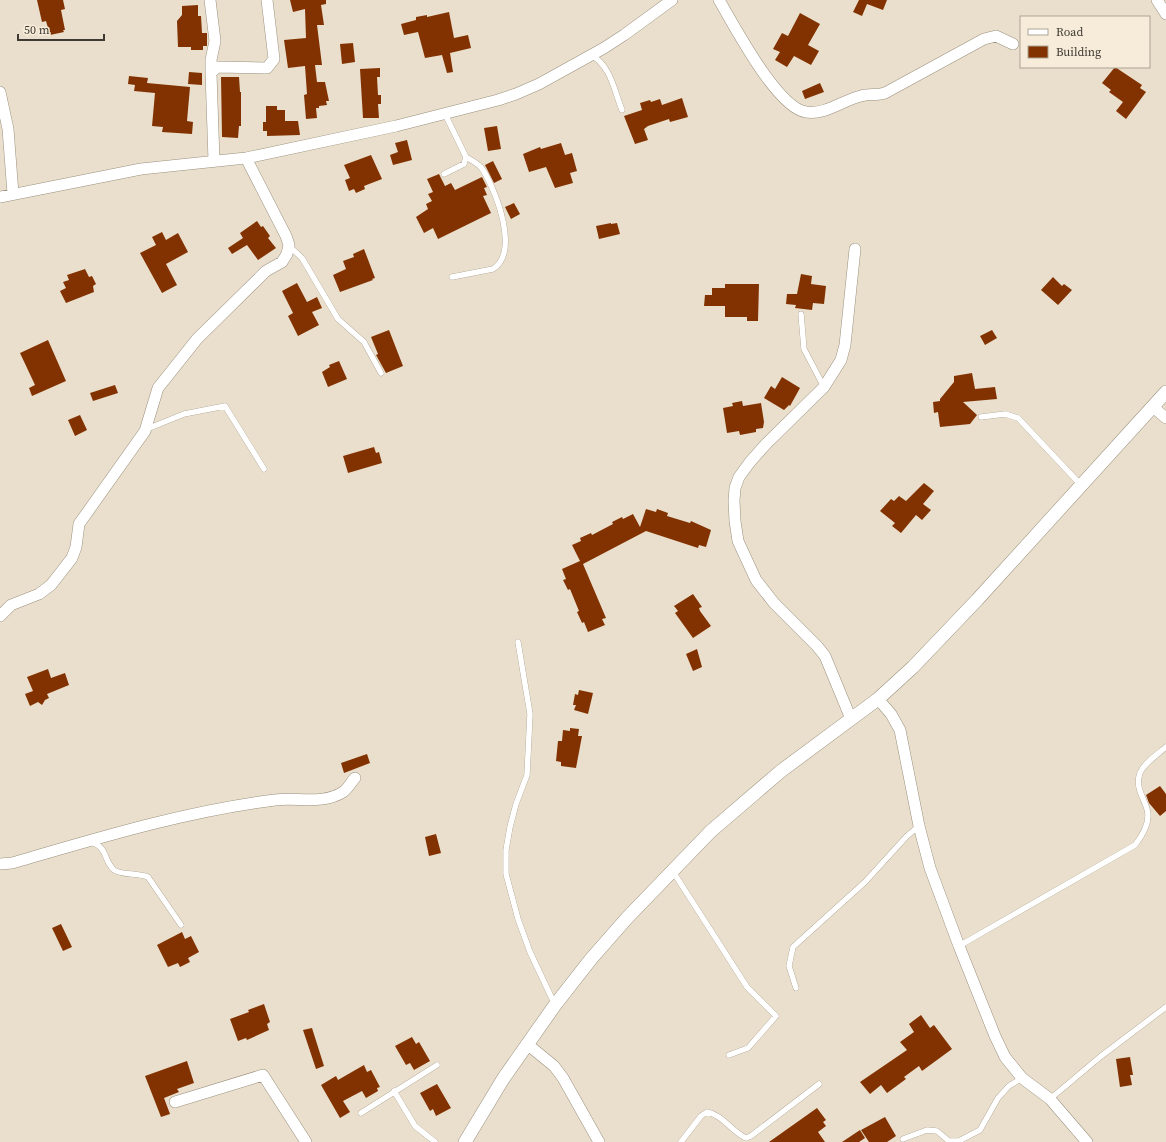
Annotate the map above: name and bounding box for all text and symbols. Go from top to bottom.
scale bar [18,16,104,42]
legend [1020,16,1150,68]
text: 50 m [24,22,50,38]
text: Road [1056,24,1083,40]
text: Building [1056,44,1101,60]

